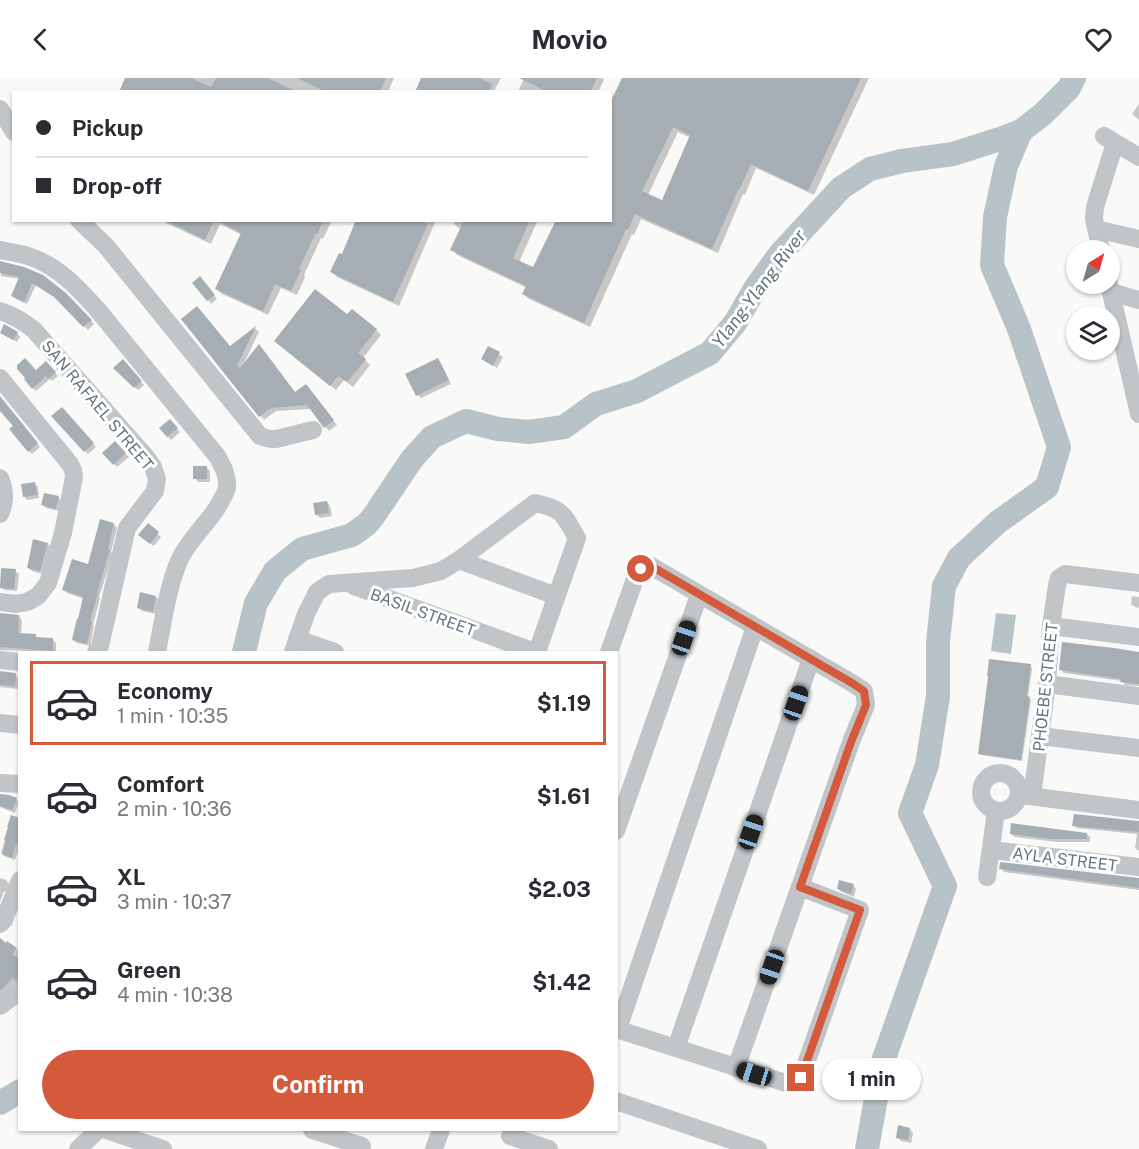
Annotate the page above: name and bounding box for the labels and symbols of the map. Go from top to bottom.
water label: Ylang-Ylang River [707,226,810,352]
north arrow [1066,240,1120,294]
street label: SAN RAFAEL STREET [38,337,158,474]
route start [627,555,654,582]
street label: BASIL STREET [368,585,479,640]
car [670,618,698,658]
street label: PHOEBE STREET [1029,621,1062,752]
car [782,683,810,723]
car [737,812,765,852]
street label: AYLA STREET [1012,844,1119,875]
car [758,947,786,987]
callout: 1 min [822,1057,921,1099]
car [734,1060,774,1088]
route end [787,1064,814,1091]

